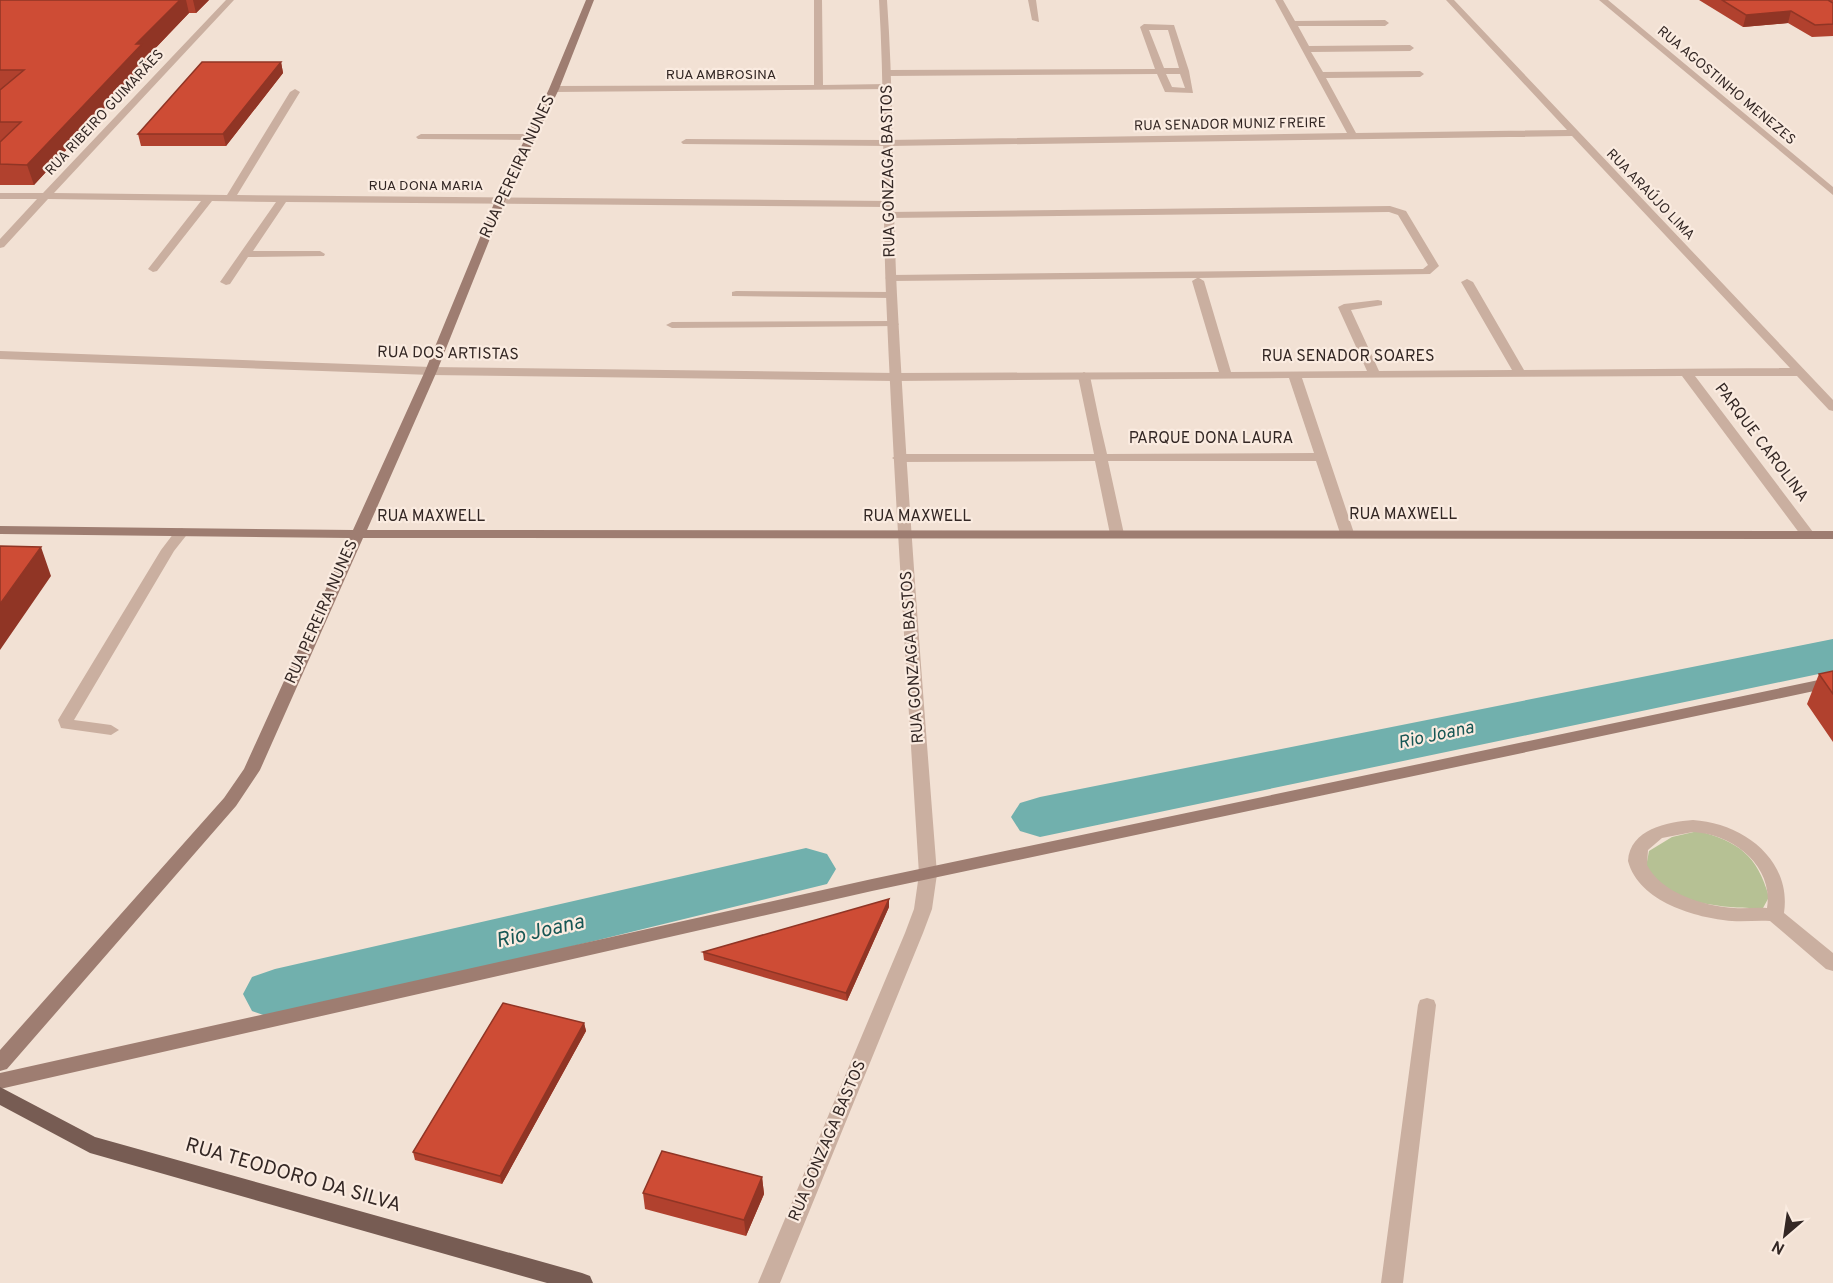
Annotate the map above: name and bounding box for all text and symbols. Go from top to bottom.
street label: RUA AGOSTINHO MENEZES [1653,23,1799,149]
street label: RUA RIBEIRO GUIMARÃES [42,46,168,180]
street label: RUA AMBROSINA [666,67,776,84]
street label: RUA GONZAGA BASTOS [877,84,901,258]
street label: RUA PEREIRA NUNES [476,92,560,242]
street label: RUA SENADOR MUNIZ FREIRE [1134,115,1326,135]
street label: RUA ARAÚJO LIMA [1602,145,1699,244]
street label: RUA DONA MARIA [369,178,483,195]
street label: RUA DOS ARTISTAS [377,343,519,365]
street label: RUA SENADOR SOARES [1261,347,1435,367]
street label: PARQUE CAROLINA [1710,380,1812,506]
street label: PARQUE DONA LAURA [1129,429,1293,449]
street label: RUA MAXWELL [1349,505,1457,525]
street label: RUA MAXWELL [377,507,485,527]
street label: RUA MAXWELL [863,507,971,527]
street label: RUA PEREIRA NUNES [281,537,363,687]
street label: RUA GONZAGA BASTOS [897,570,929,744]
water label: Rio Joana [1396,717,1477,755]
water label: Rio Joana [493,909,587,955]
street label: RUA GONZAGA BASTOS [785,1057,871,1225]
street label: RUA TEODORO DA SILVA [182,1133,404,1219]
north arrow [1755,1205,1815,1265]
text: N [1769,1235,1789,1258]

